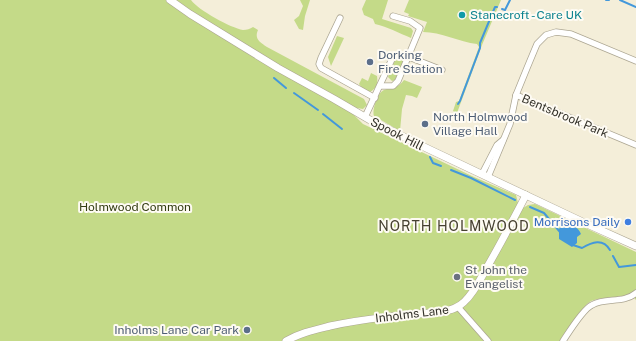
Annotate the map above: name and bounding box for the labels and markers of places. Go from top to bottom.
place label: Stanecroft - Care UK [470,8,582,22]
marker: Stanecroft - Care UK [457,10,467,20]
place label: Dorking Fire Station [378,48,443,76]
marker: Dorking Fire Station [365,57,375,67]
place label: North Holmwood Village Hall [433,110,527,138]
marker: North Holmwood Village Hall [420,119,430,129]
place label: Morrisons Daily [534,215,621,229]
marker: Morrisons Daily [623,217,633,227]
place label: St John the Evangelist [465,263,527,291]
marker: St John the Evangelist [452,272,462,282]
place label: Inholms Lane Car Park [114,323,239,337]
marker: Inholms Lane Car Park [242,325,252,335]

